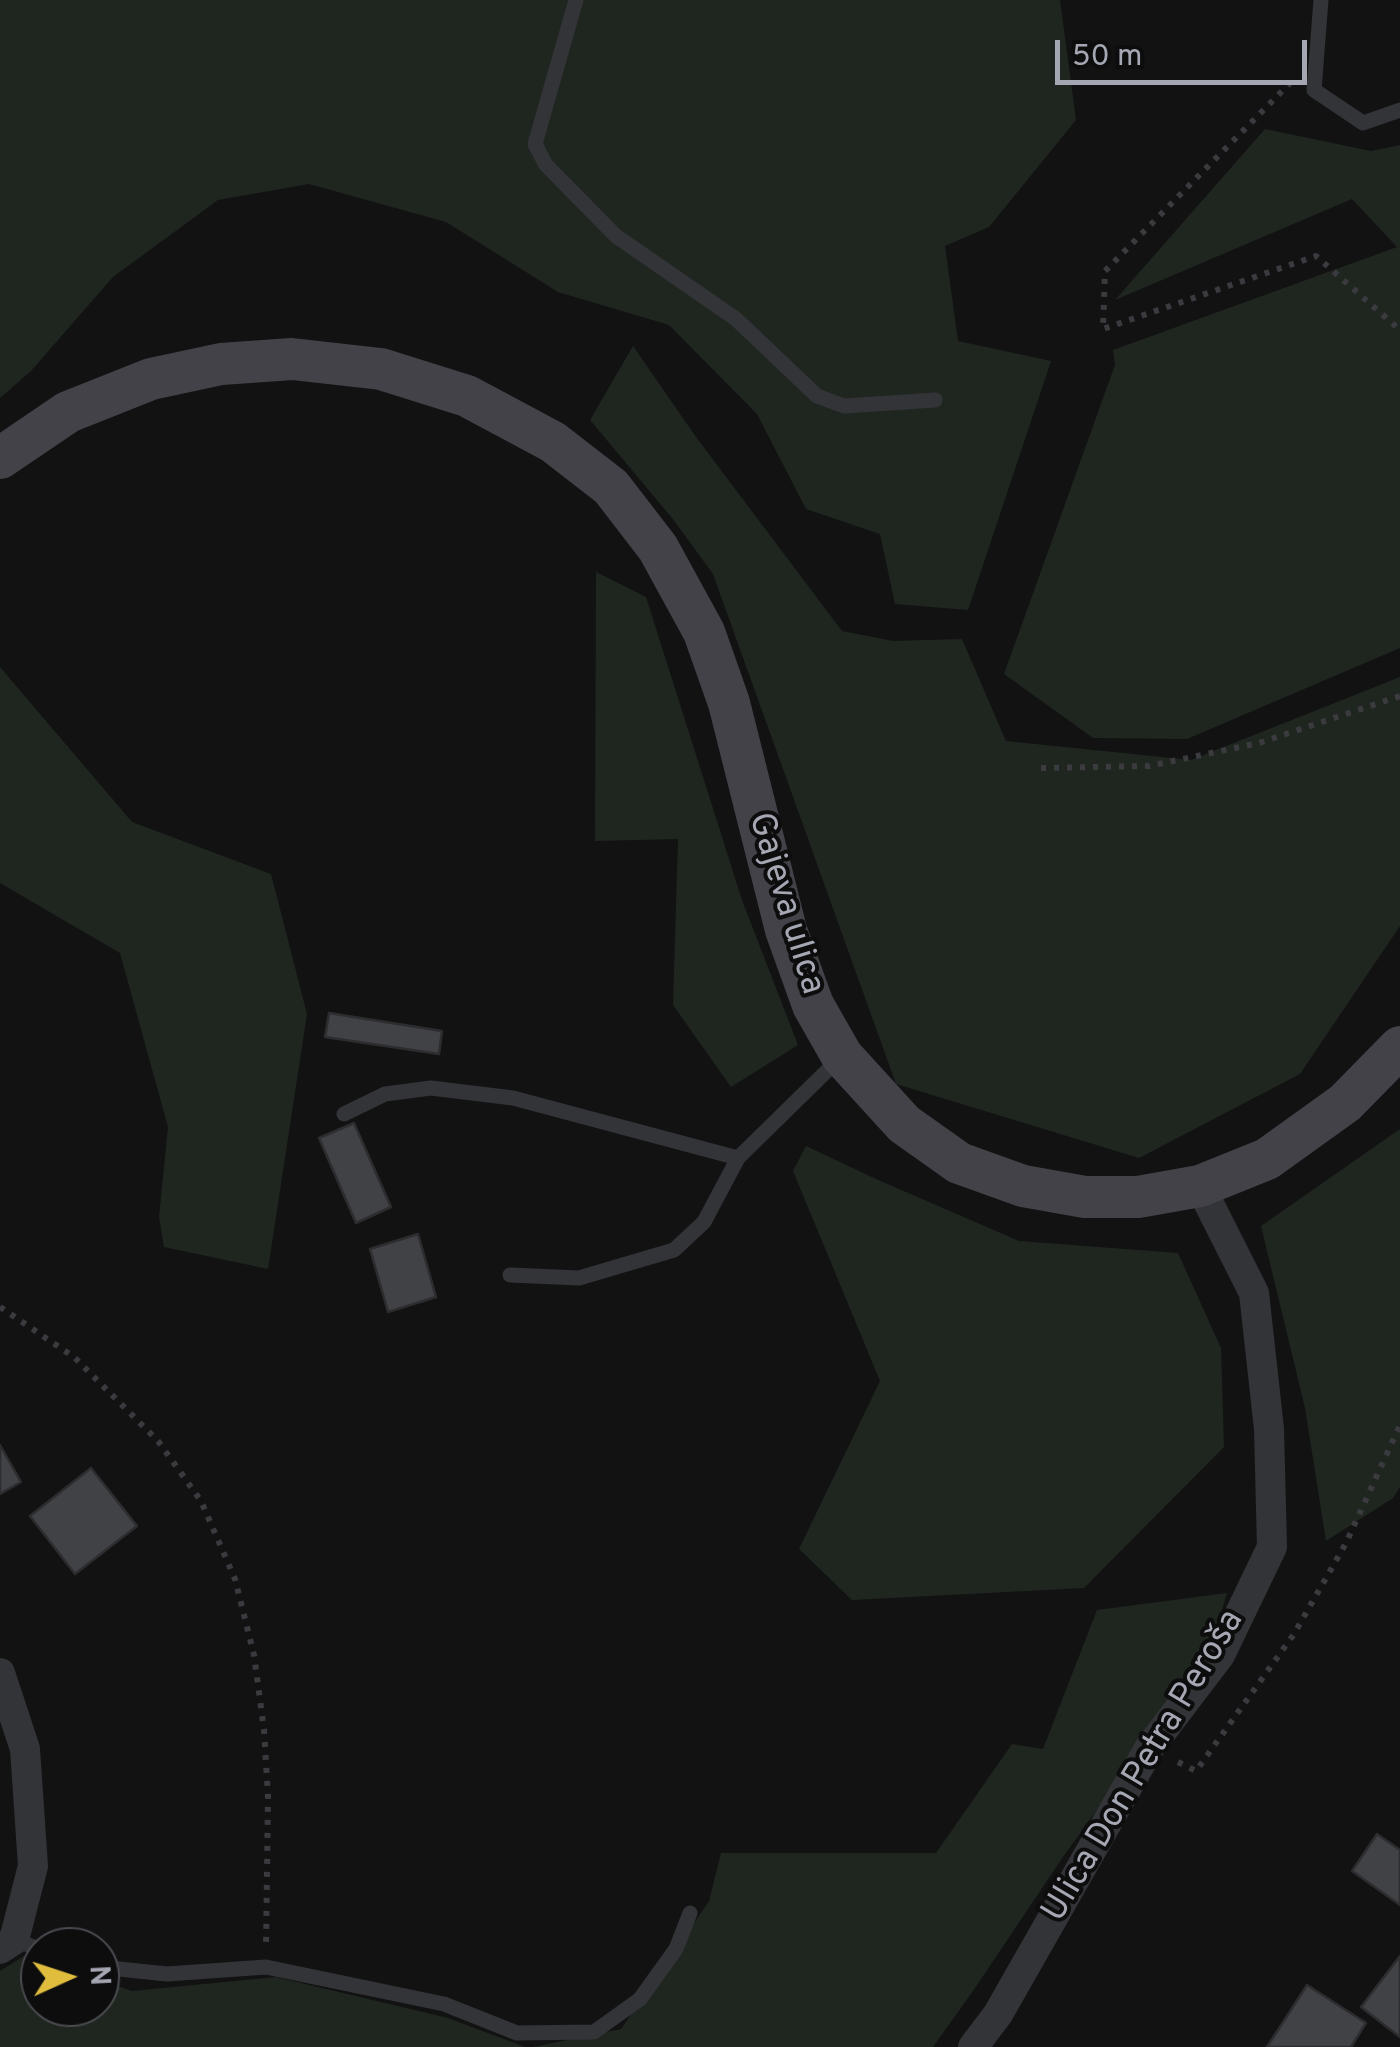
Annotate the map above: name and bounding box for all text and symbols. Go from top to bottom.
scale bar [1060,20,1312,82]
text: 50 m [1072,39,1142,76]
street label: Gajeva ulica [736,808,832,1000]
street label: Ulica Don Petra Peroša [1035,1603,1255,1931]
north arrow [20,1927,120,2027]
text: N [79,1965,116,1987]

